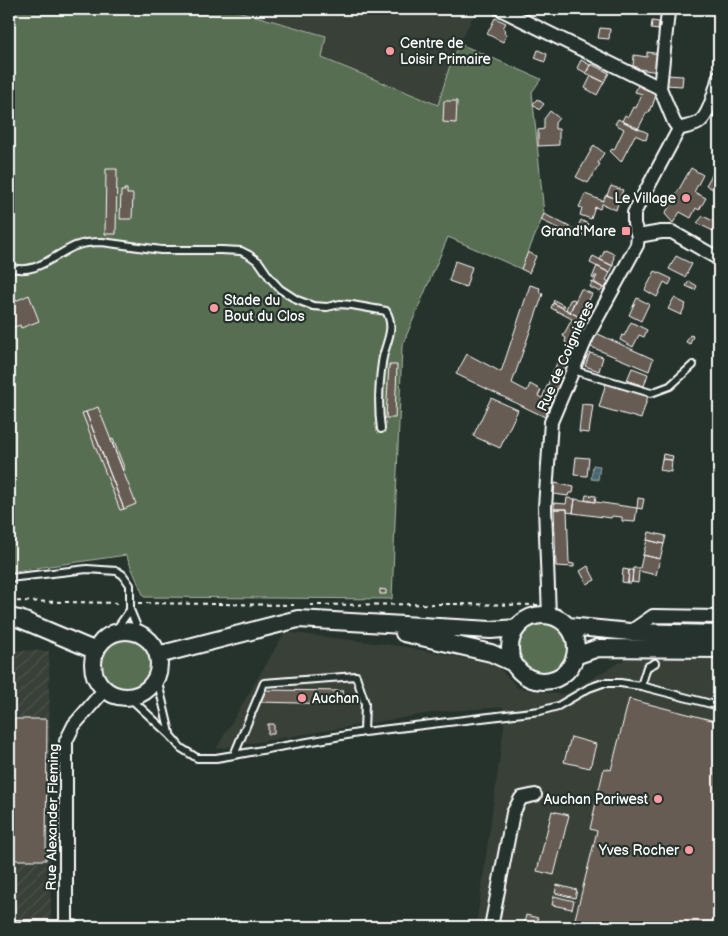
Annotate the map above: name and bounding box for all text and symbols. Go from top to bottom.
place label: Centre de Loisir Primaire [400,35,491,68]
marker: Centre de Loisir Primaire [384,45,396,57]
place label: Le Village [614,190,676,207]
marker: Le Village [680,192,692,204]
place label: Grand'Mare [541,223,616,240]
marker: Grand'Mare [620,225,632,237]
place label: Stade du Bout du Clos [224,292,305,325]
street label: Rue de Coignières [534,298,597,414]
marker: Stade du Bout du Clos [208,302,220,314]
place label: Auchan [312,690,359,707]
marker: Auchan [296,692,308,704]
street label: Rue Alexander Fleming [43,743,62,891]
place label: Auchan Pariwest [544,791,649,808]
marker: Auchan Pariwest [652,793,664,805]
place label: Yves Rocher [598,842,680,859]
marker: Yves Rocher [683,844,695,856]

